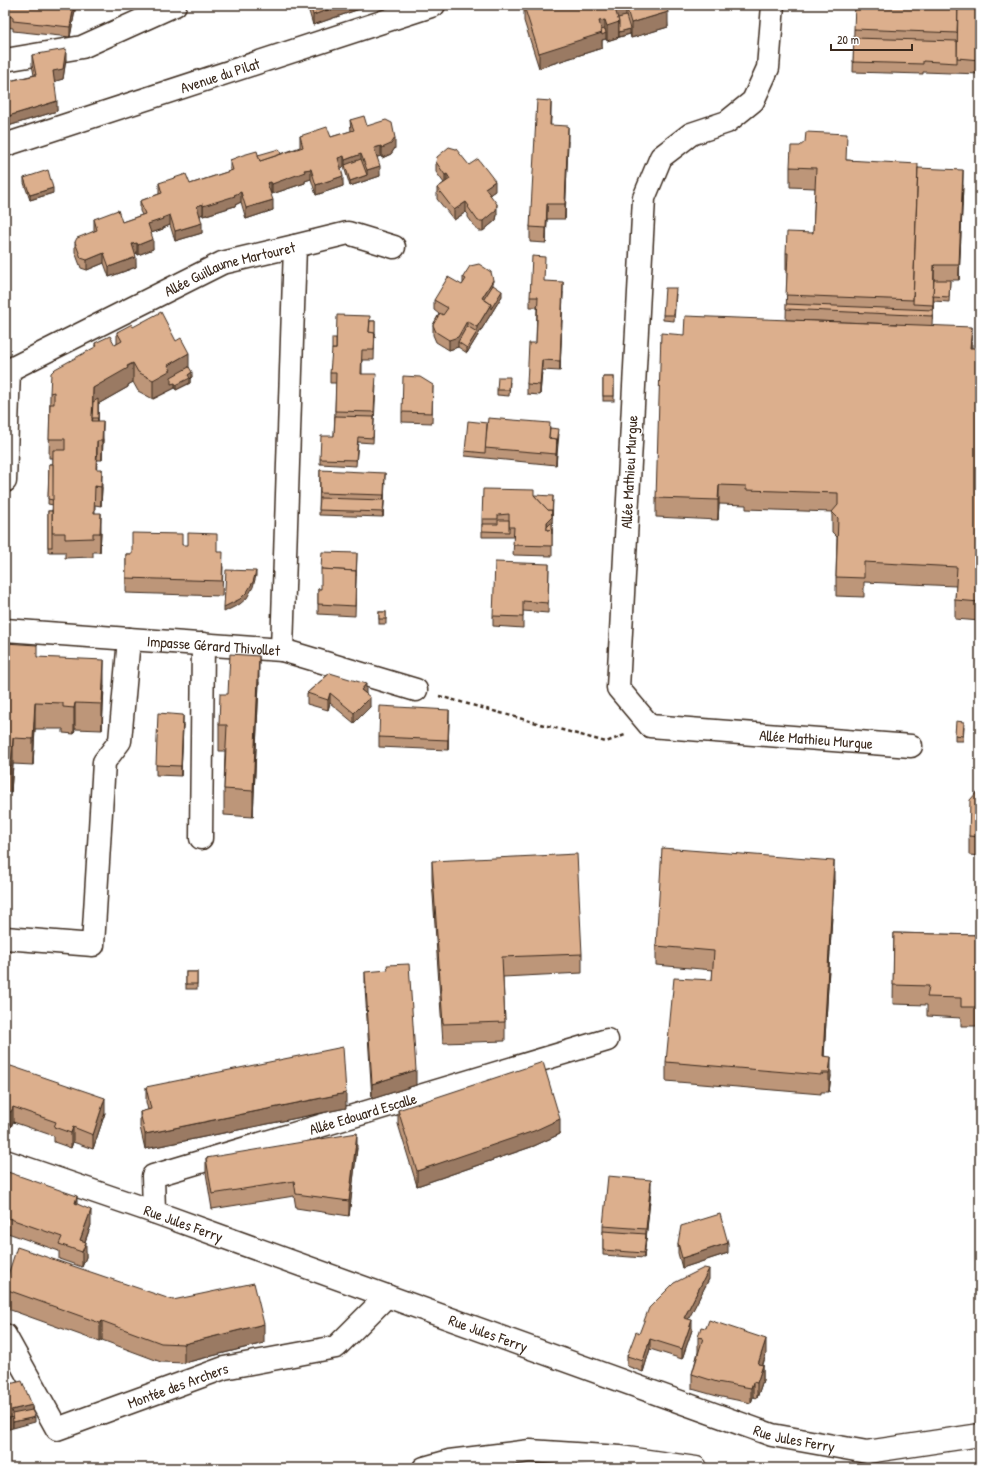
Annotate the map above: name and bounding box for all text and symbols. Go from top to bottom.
scale bar [831,26,912,52]
text: 20 m [837,31,859,48]
street label: Avenue du Pilat [177,52,263,98]
street label: Allée Guillaume Martouret [160,236,298,301]
street label: Allée Mathieu Murgue [616,415,642,529]
street label: Impasse Gérard Thivollet [146,630,282,660]
street label: Allée Mathieu Murgue [759,724,874,754]
street label: Allée Edouard Escalle [306,1087,419,1139]
street label: Rue Jules Ferry [141,1199,226,1247]
street label: Rue Jules Ferry [446,1309,531,1357]
street label: Montée des Archers [124,1357,230,1413]
street label: Rue Jules Ferry [751,1419,837,1457]

